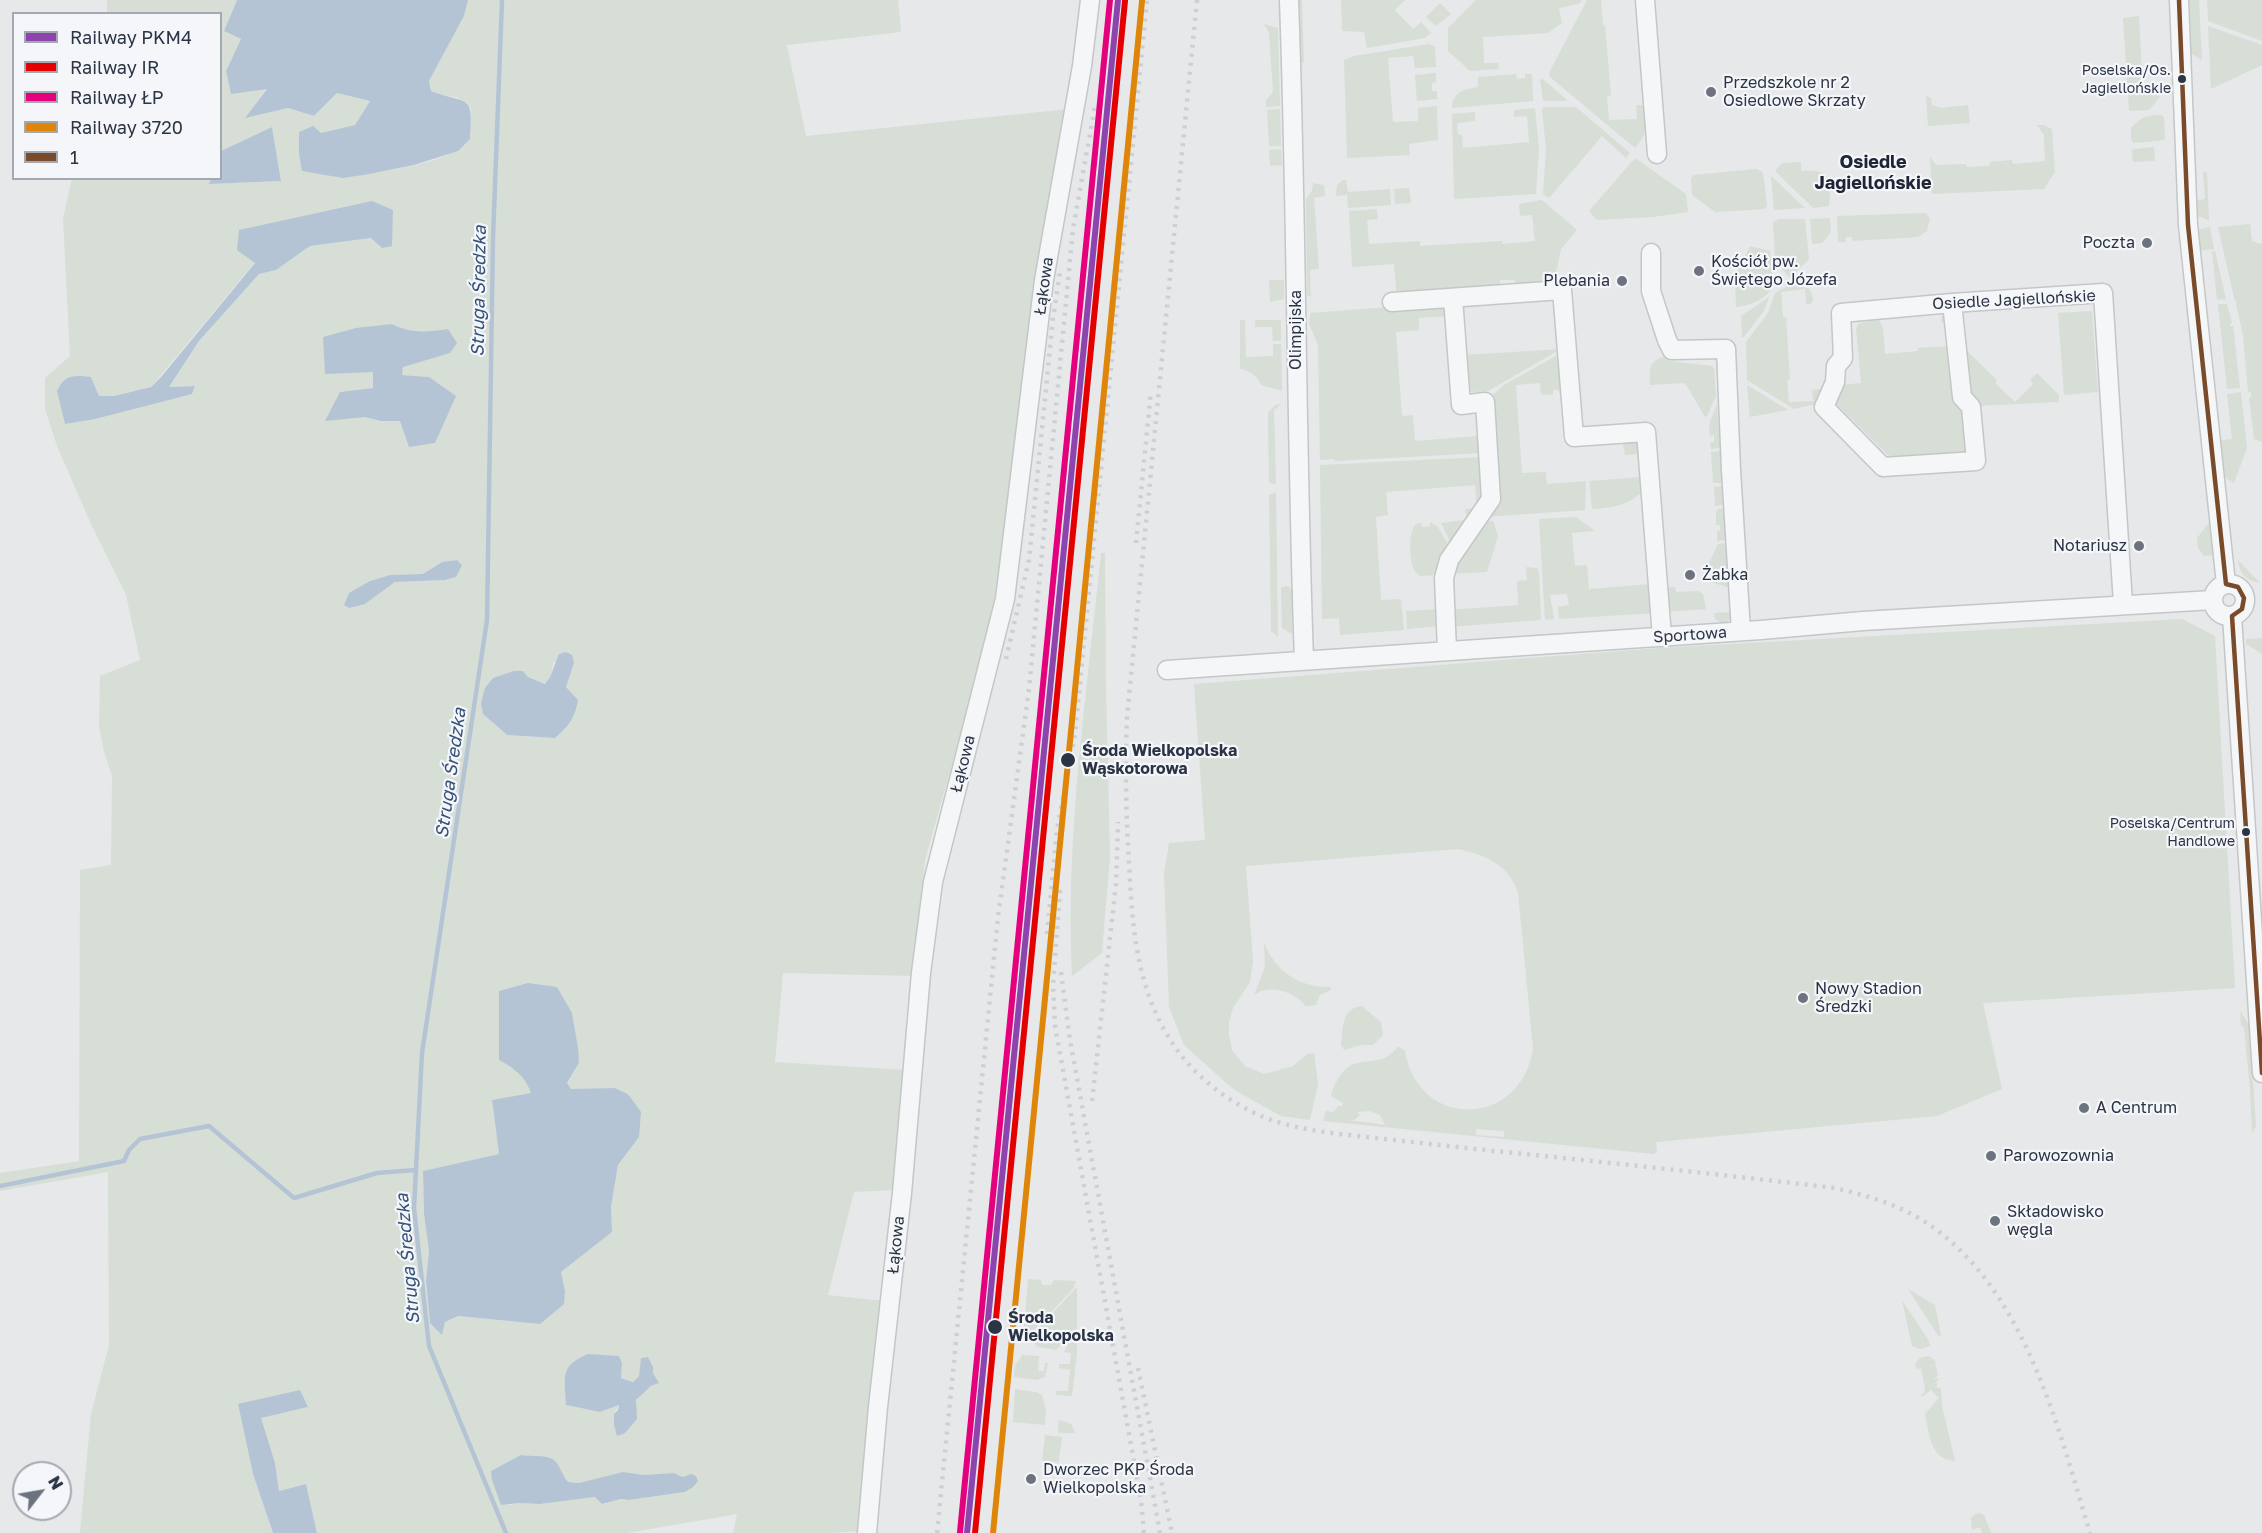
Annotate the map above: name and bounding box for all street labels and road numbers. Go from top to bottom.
street label: Łąkowa [1030,256,1058,316]
street label: Osiedle Jagiellońskie [1932,286,2096,314]
street label: Olimpijska [1286,290,1306,370]
street label: Sportowa [1653,623,1727,647]
street label: Łąkowa [947,733,979,795]
street label: Łąkowa [883,1215,909,1275]

